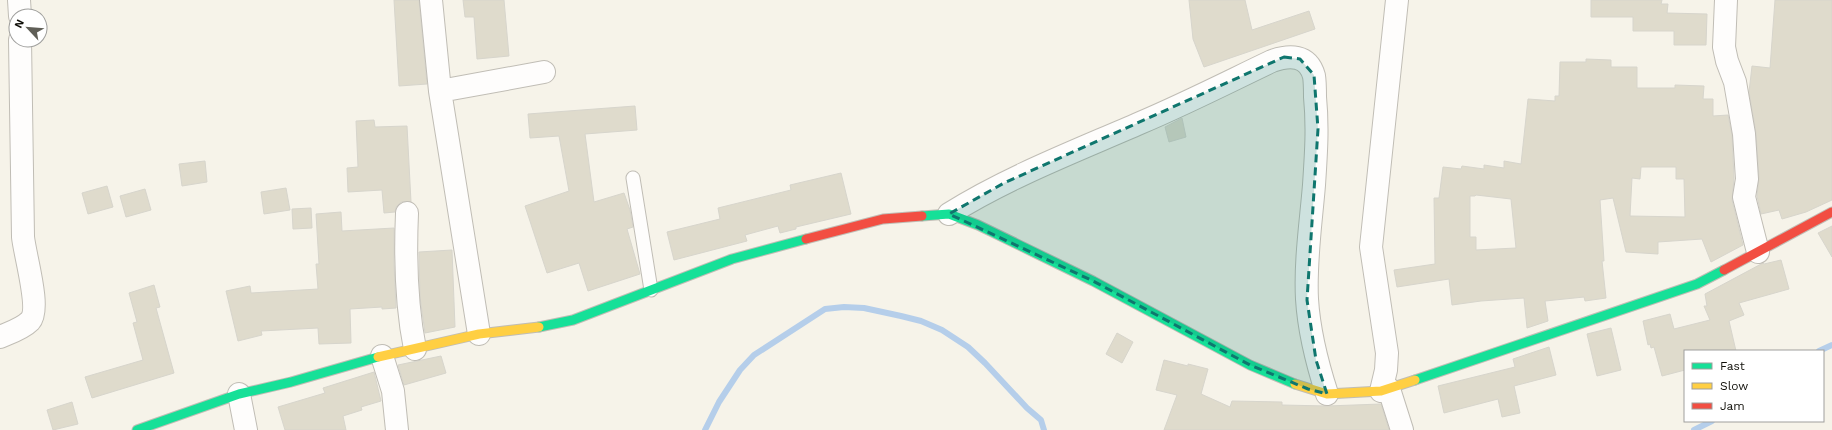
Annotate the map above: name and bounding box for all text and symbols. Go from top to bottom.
north arrow [8,8,48,48]
text: N [12,17,27,30]
legend [1684,350,1824,422]
text: Fast [1720,359,1745,373]
text: Slow [1720,379,1748,393]
text: Jam [1720,399,1745,413]

